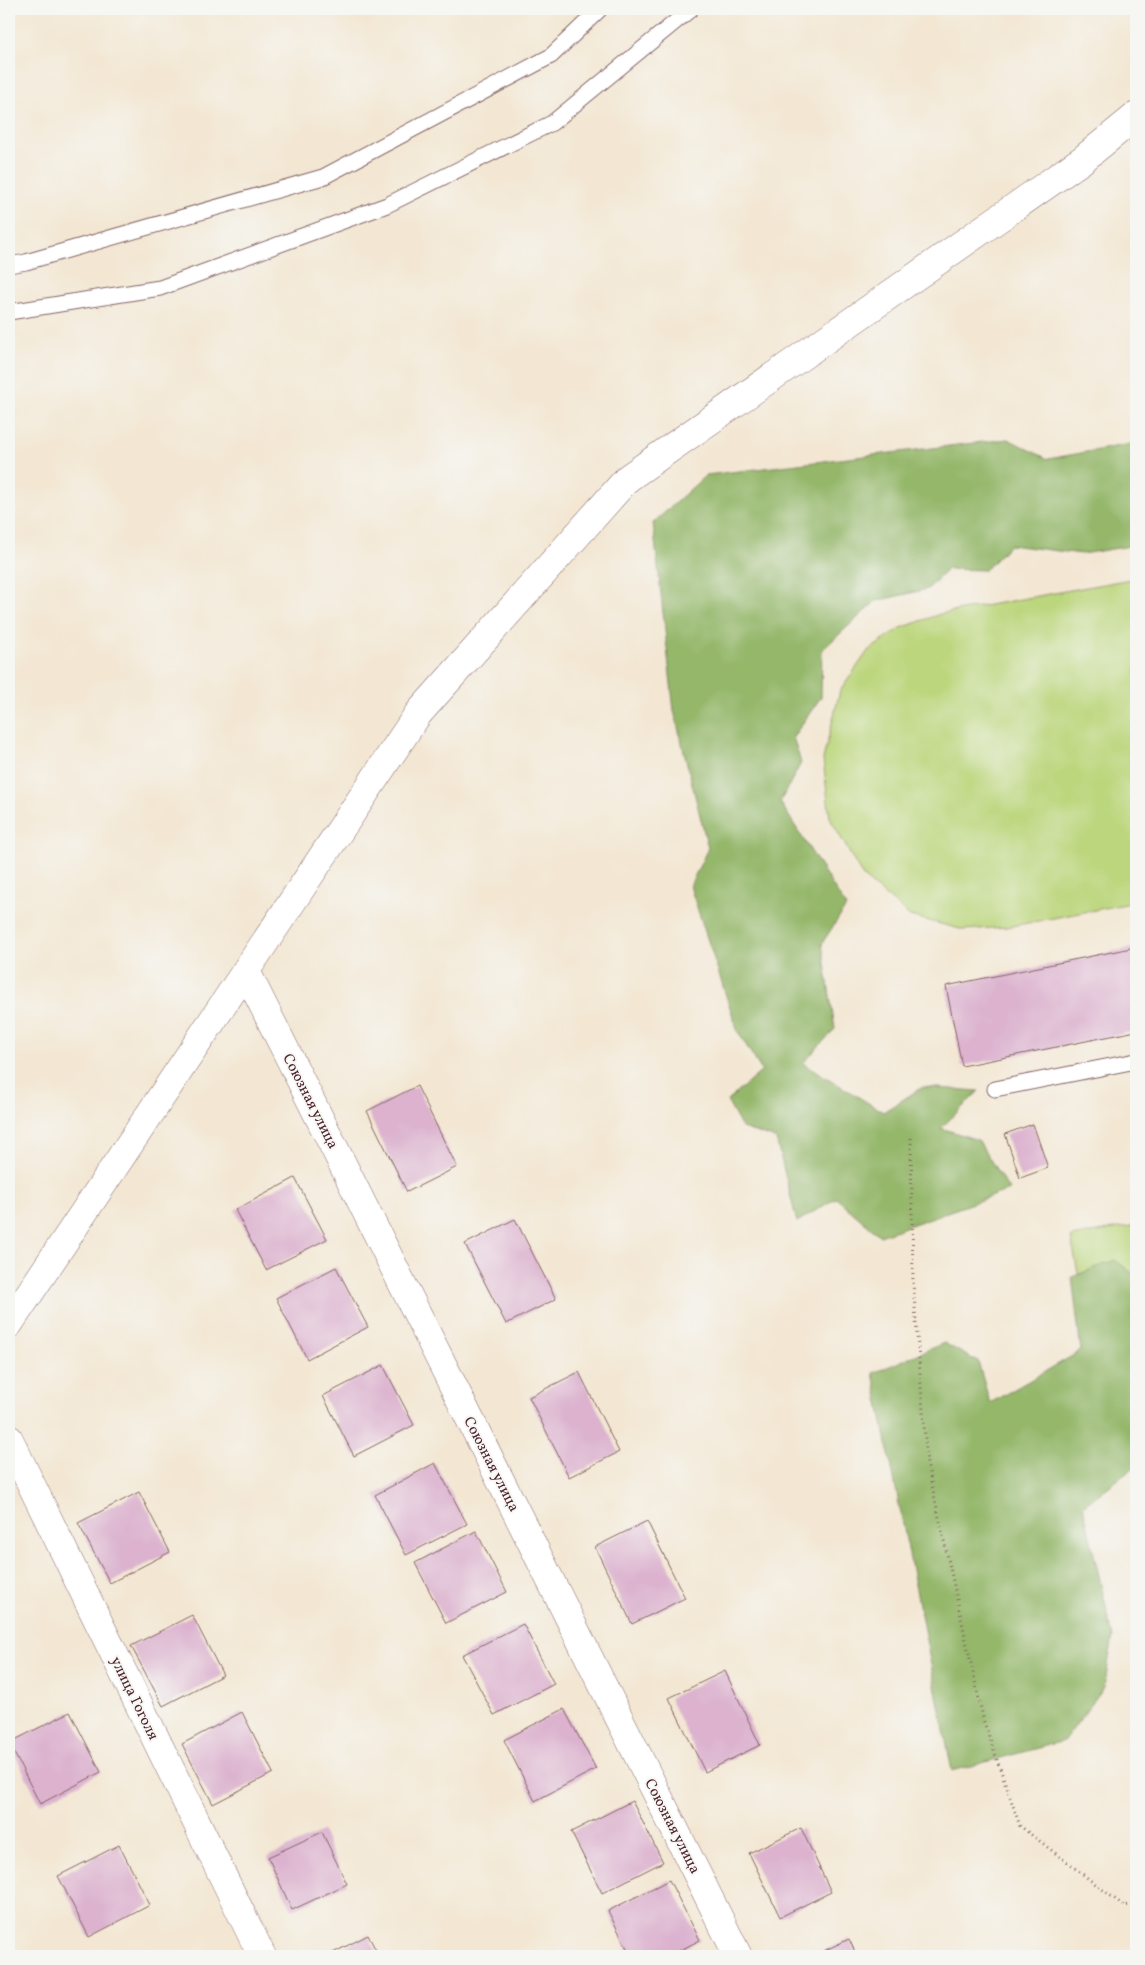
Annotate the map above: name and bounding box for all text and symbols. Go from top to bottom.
street label: Союзная улица [277,1050,343,1153]
street label: Союзная улица [458,1413,524,1516]
street label: улица Гоголя [104,1653,163,1744]
street label: Союзная улица [639,1775,705,1878]

